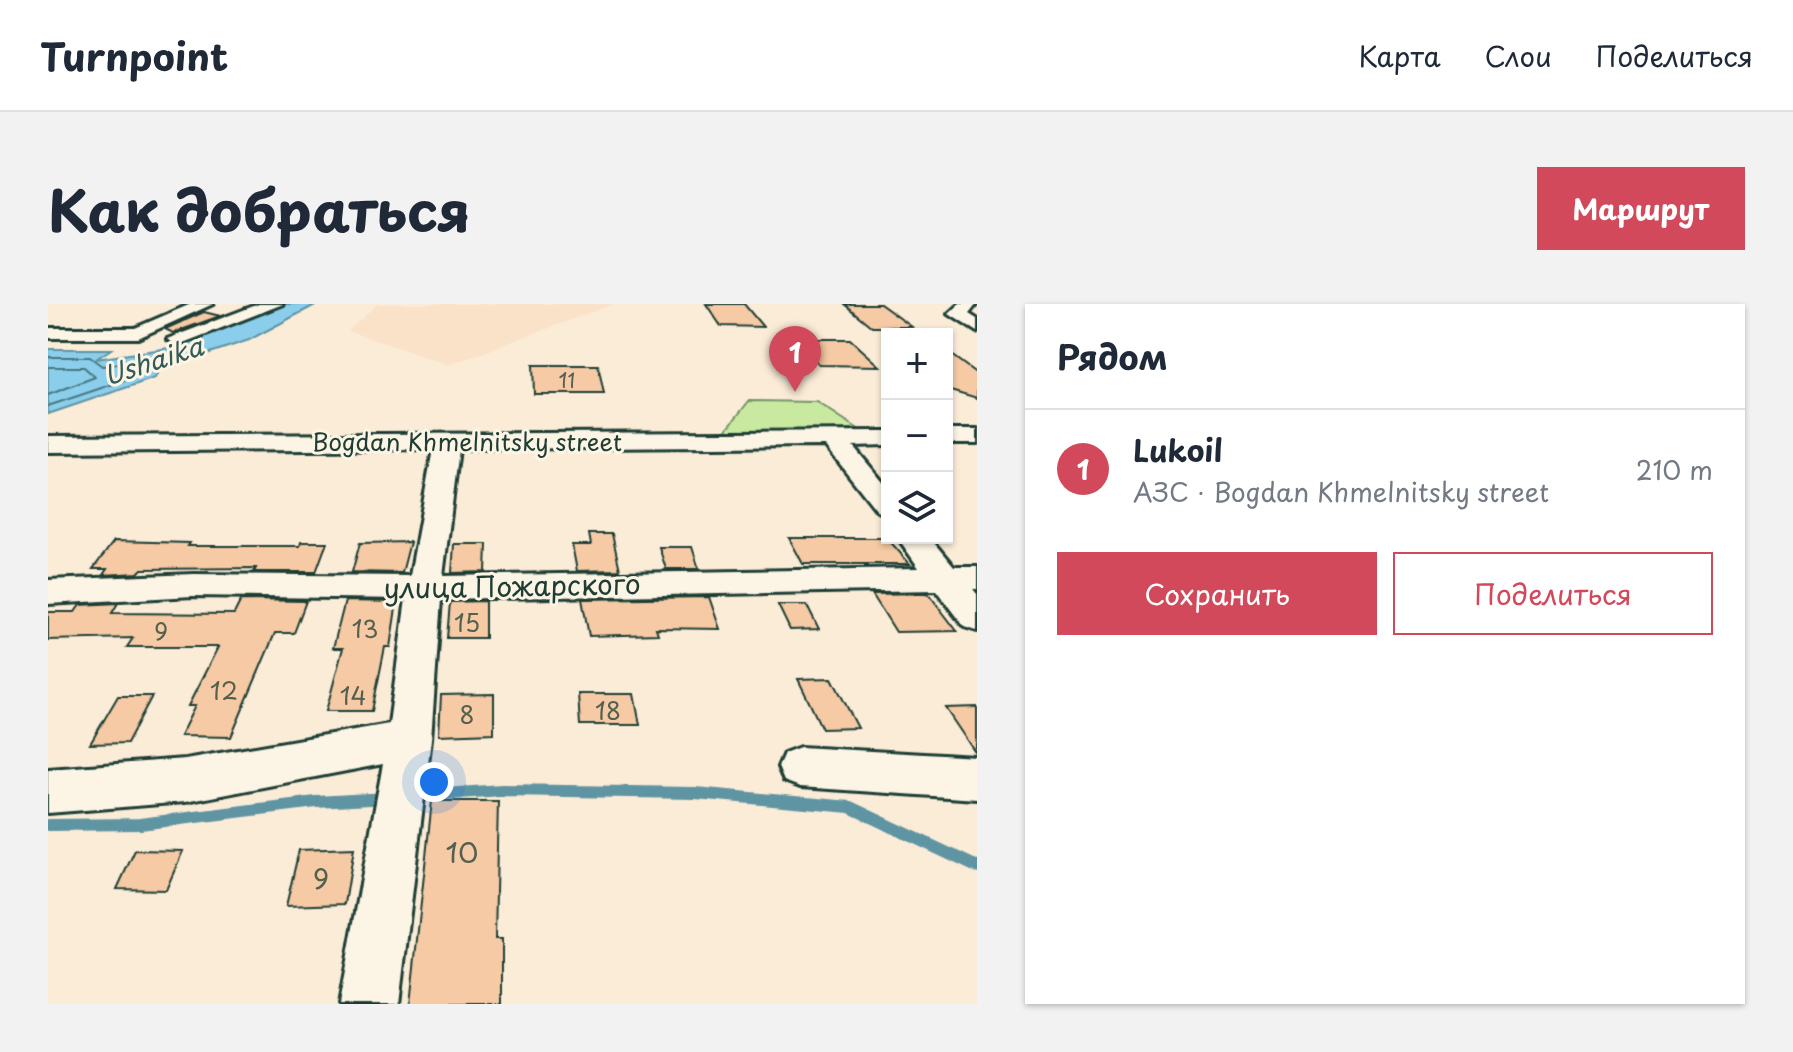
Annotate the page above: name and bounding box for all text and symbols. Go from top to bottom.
text: Turnpoint [40,27,228,84]
text: Карта [1358,34,1441,77]
text: Слои [1485,34,1552,77]
text: Поделиться [1596,34,1753,77]
text: Как добраться [48,166,471,251]
button: Маршрут [1537,167,1745,250]
water label: Ushaika [98,325,208,394]
pin: 1 [769,326,821,392]
map controls [881,328,953,544]
button: + [881,328,953,400]
text: Рядом [1057,330,1168,382]
house number: 11 [559,365,575,395]
button: − [881,400,953,472]
street label: Bogdan Khmelnitsky street [312,423,622,459]
text: Lukoil [1133,427,1223,472]
text: 1 [1077,450,1089,489]
text: 210 m [1636,450,1713,489]
button: layers [881,472,953,544]
text: АЗС · Bogdan Khmelnitsky street [1133,472,1549,511]
button: Сохранить [1057,552,1377,635]
button: Поделиться [1393,552,1713,635]
street label: улица Пожарского [383,561,641,609]
house number: 15 [454,604,480,640]
house number: 13 [352,610,378,646]
house number: 9 [154,613,168,649]
house number: 12 [210,672,238,708]
house number: 14 [340,677,366,713]
house number: 18 [595,692,621,728]
house number: 8 [460,696,475,732]
your location [414,762,454,802]
house number: 10 [445,830,479,873]
house number: 9 [313,856,329,899]

